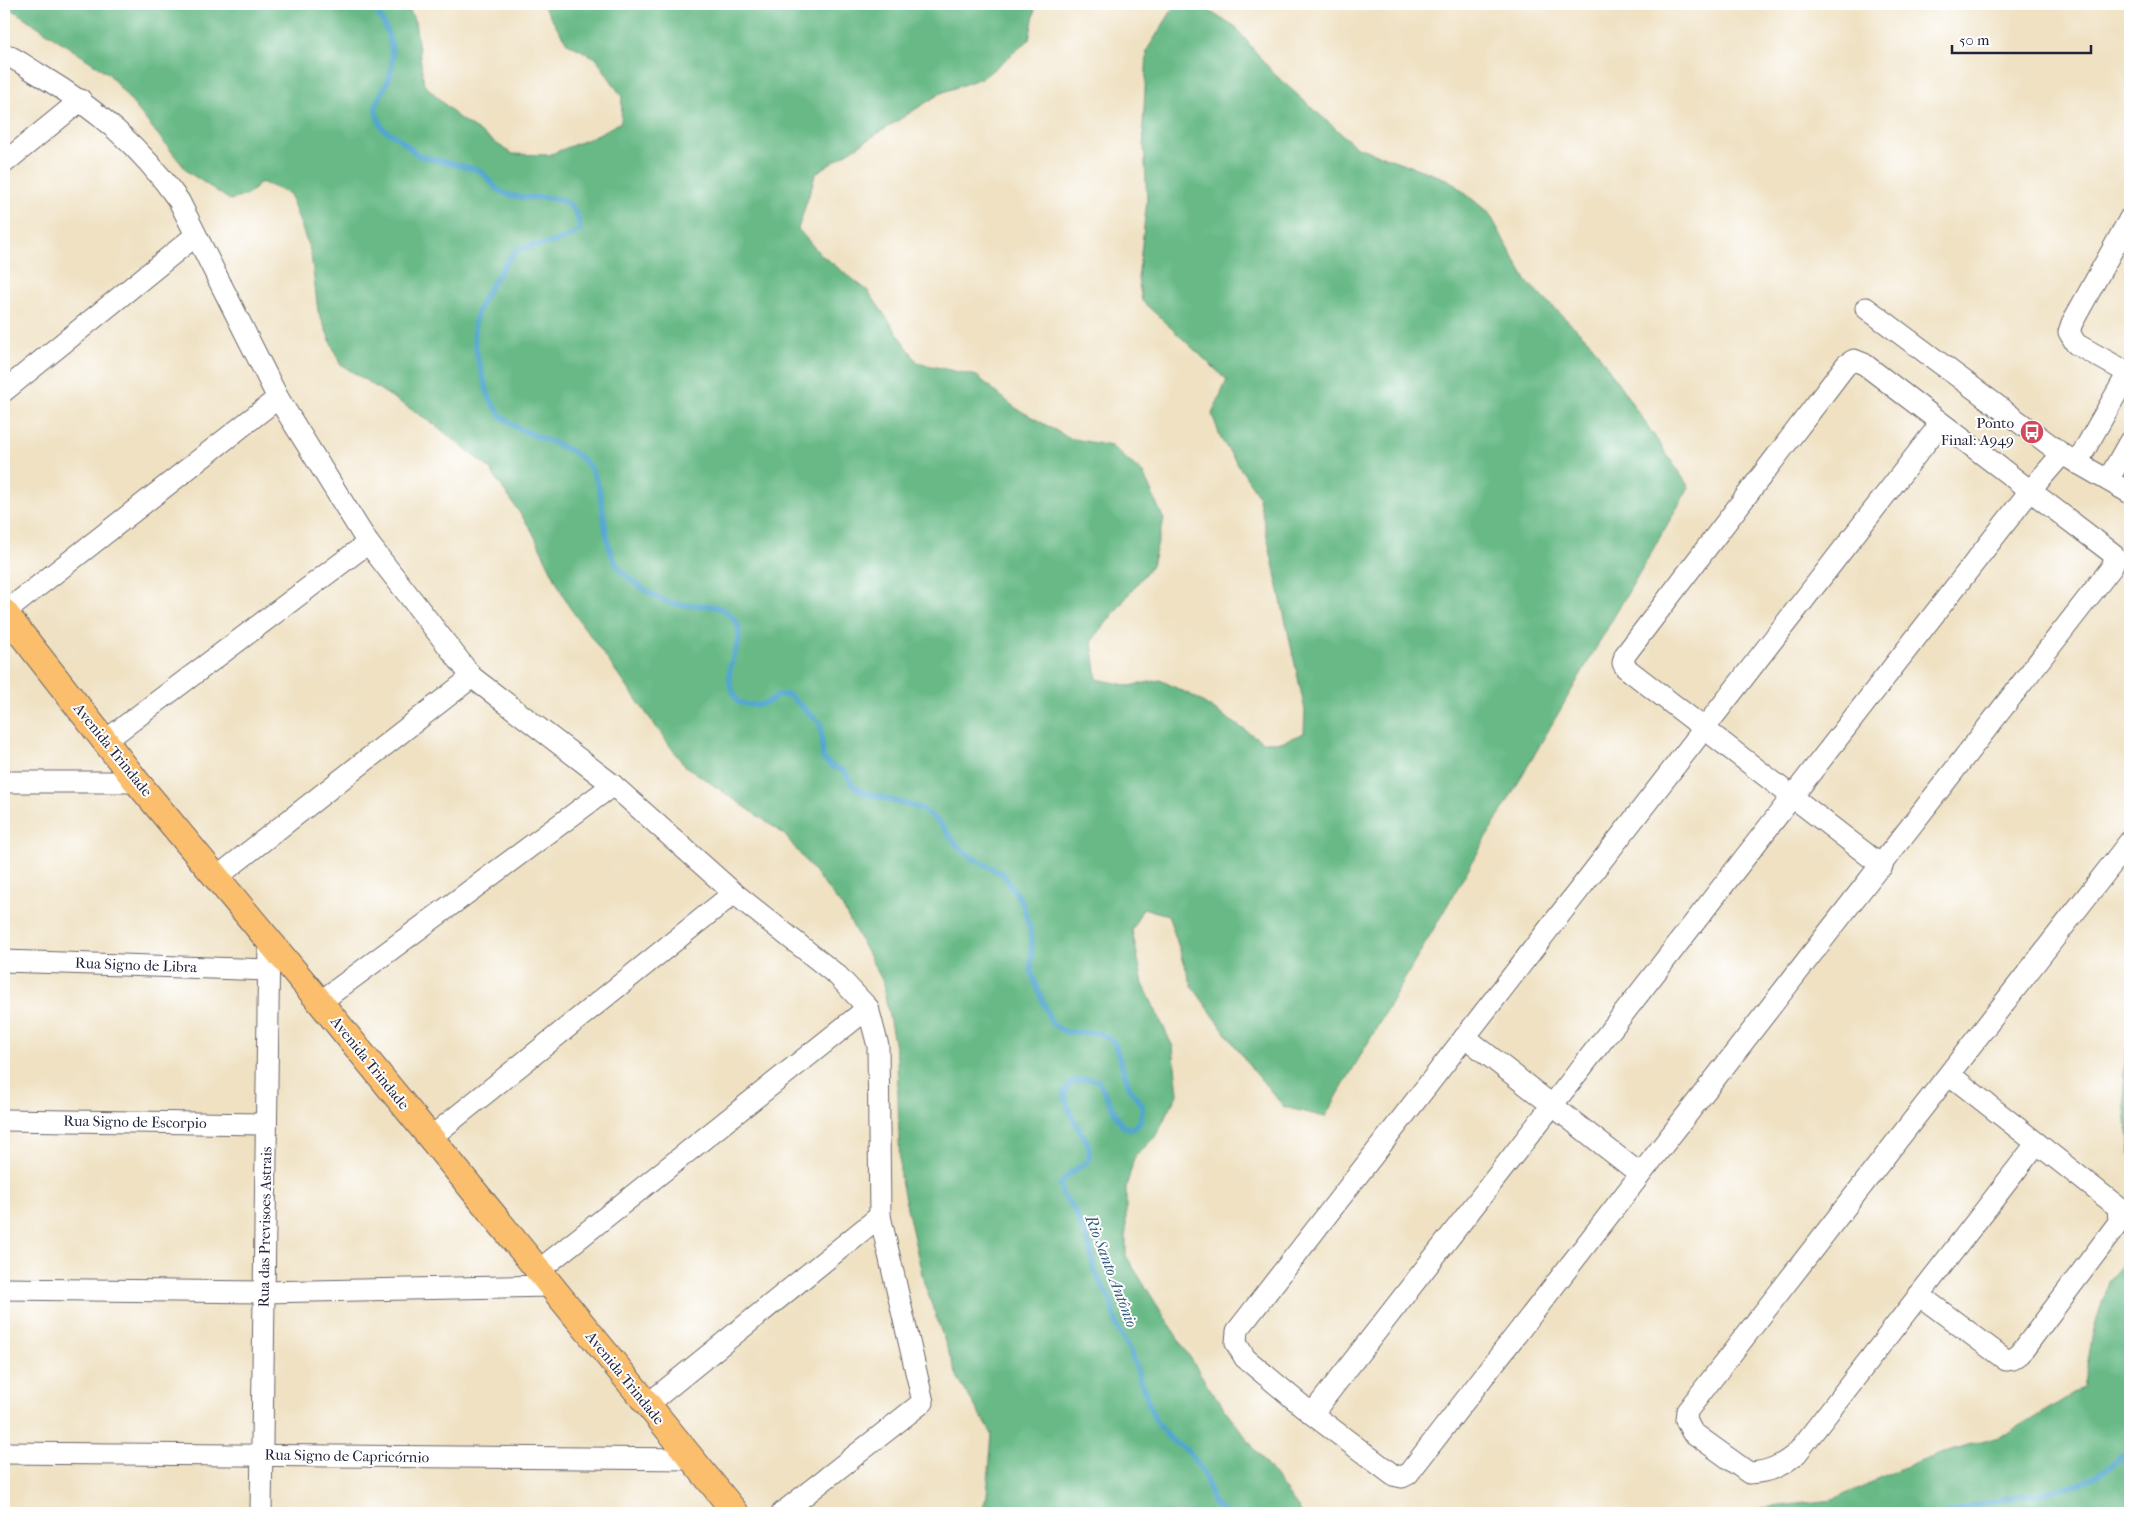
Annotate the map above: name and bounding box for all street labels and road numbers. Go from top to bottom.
street label: Avenida Trindade [69,699,156,801]
street label: Rua Signo de Libra [75,954,198,976]
street label: Avenida Trindade [326,1012,413,1114]
street label: Rua Signo de Escorpio [63,1112,207,1132]
street label: Rua das Previsoes Astrais [255,1146,275,1308]
street label: Avenida Trindade [581,1327,668,1429]
street label: Rua Signo de Capricórnio [265,1446,430,1466]

